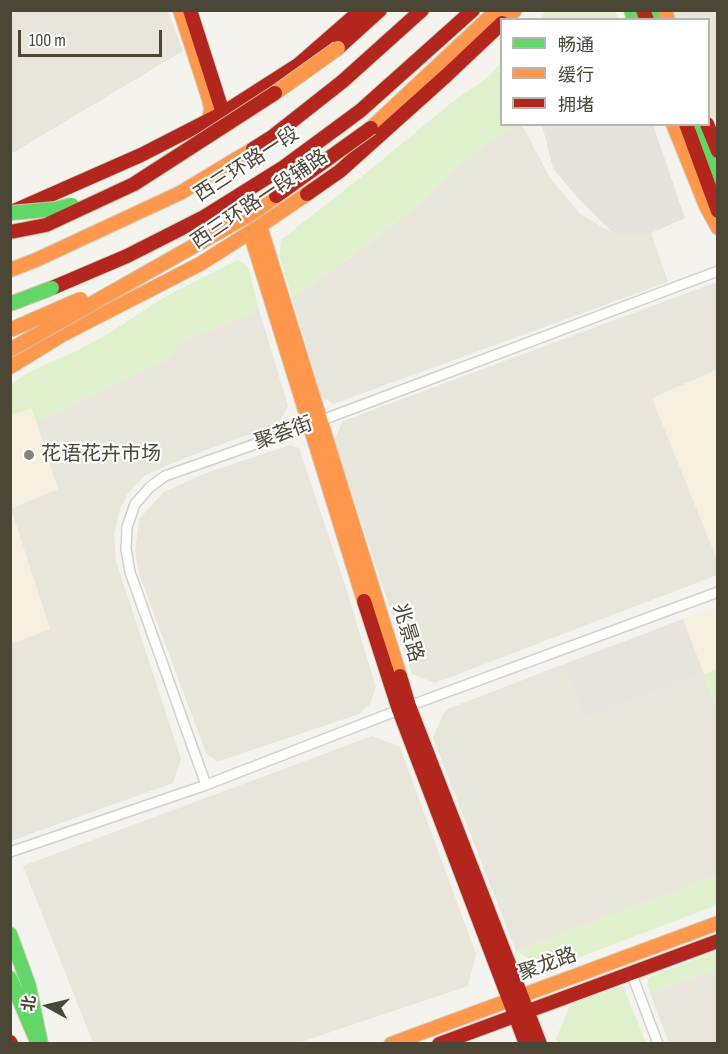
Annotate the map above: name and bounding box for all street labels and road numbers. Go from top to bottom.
street label: 西三环路一段 [190,122,304,208]
street label: 西三环路一段辅路 [187,145,333,255]
street label: 聚荟街 [252,412,316,456]
street label: 兆景路 [387,601,427,665]
street label: 聚龙路 [516,943,580,987]

